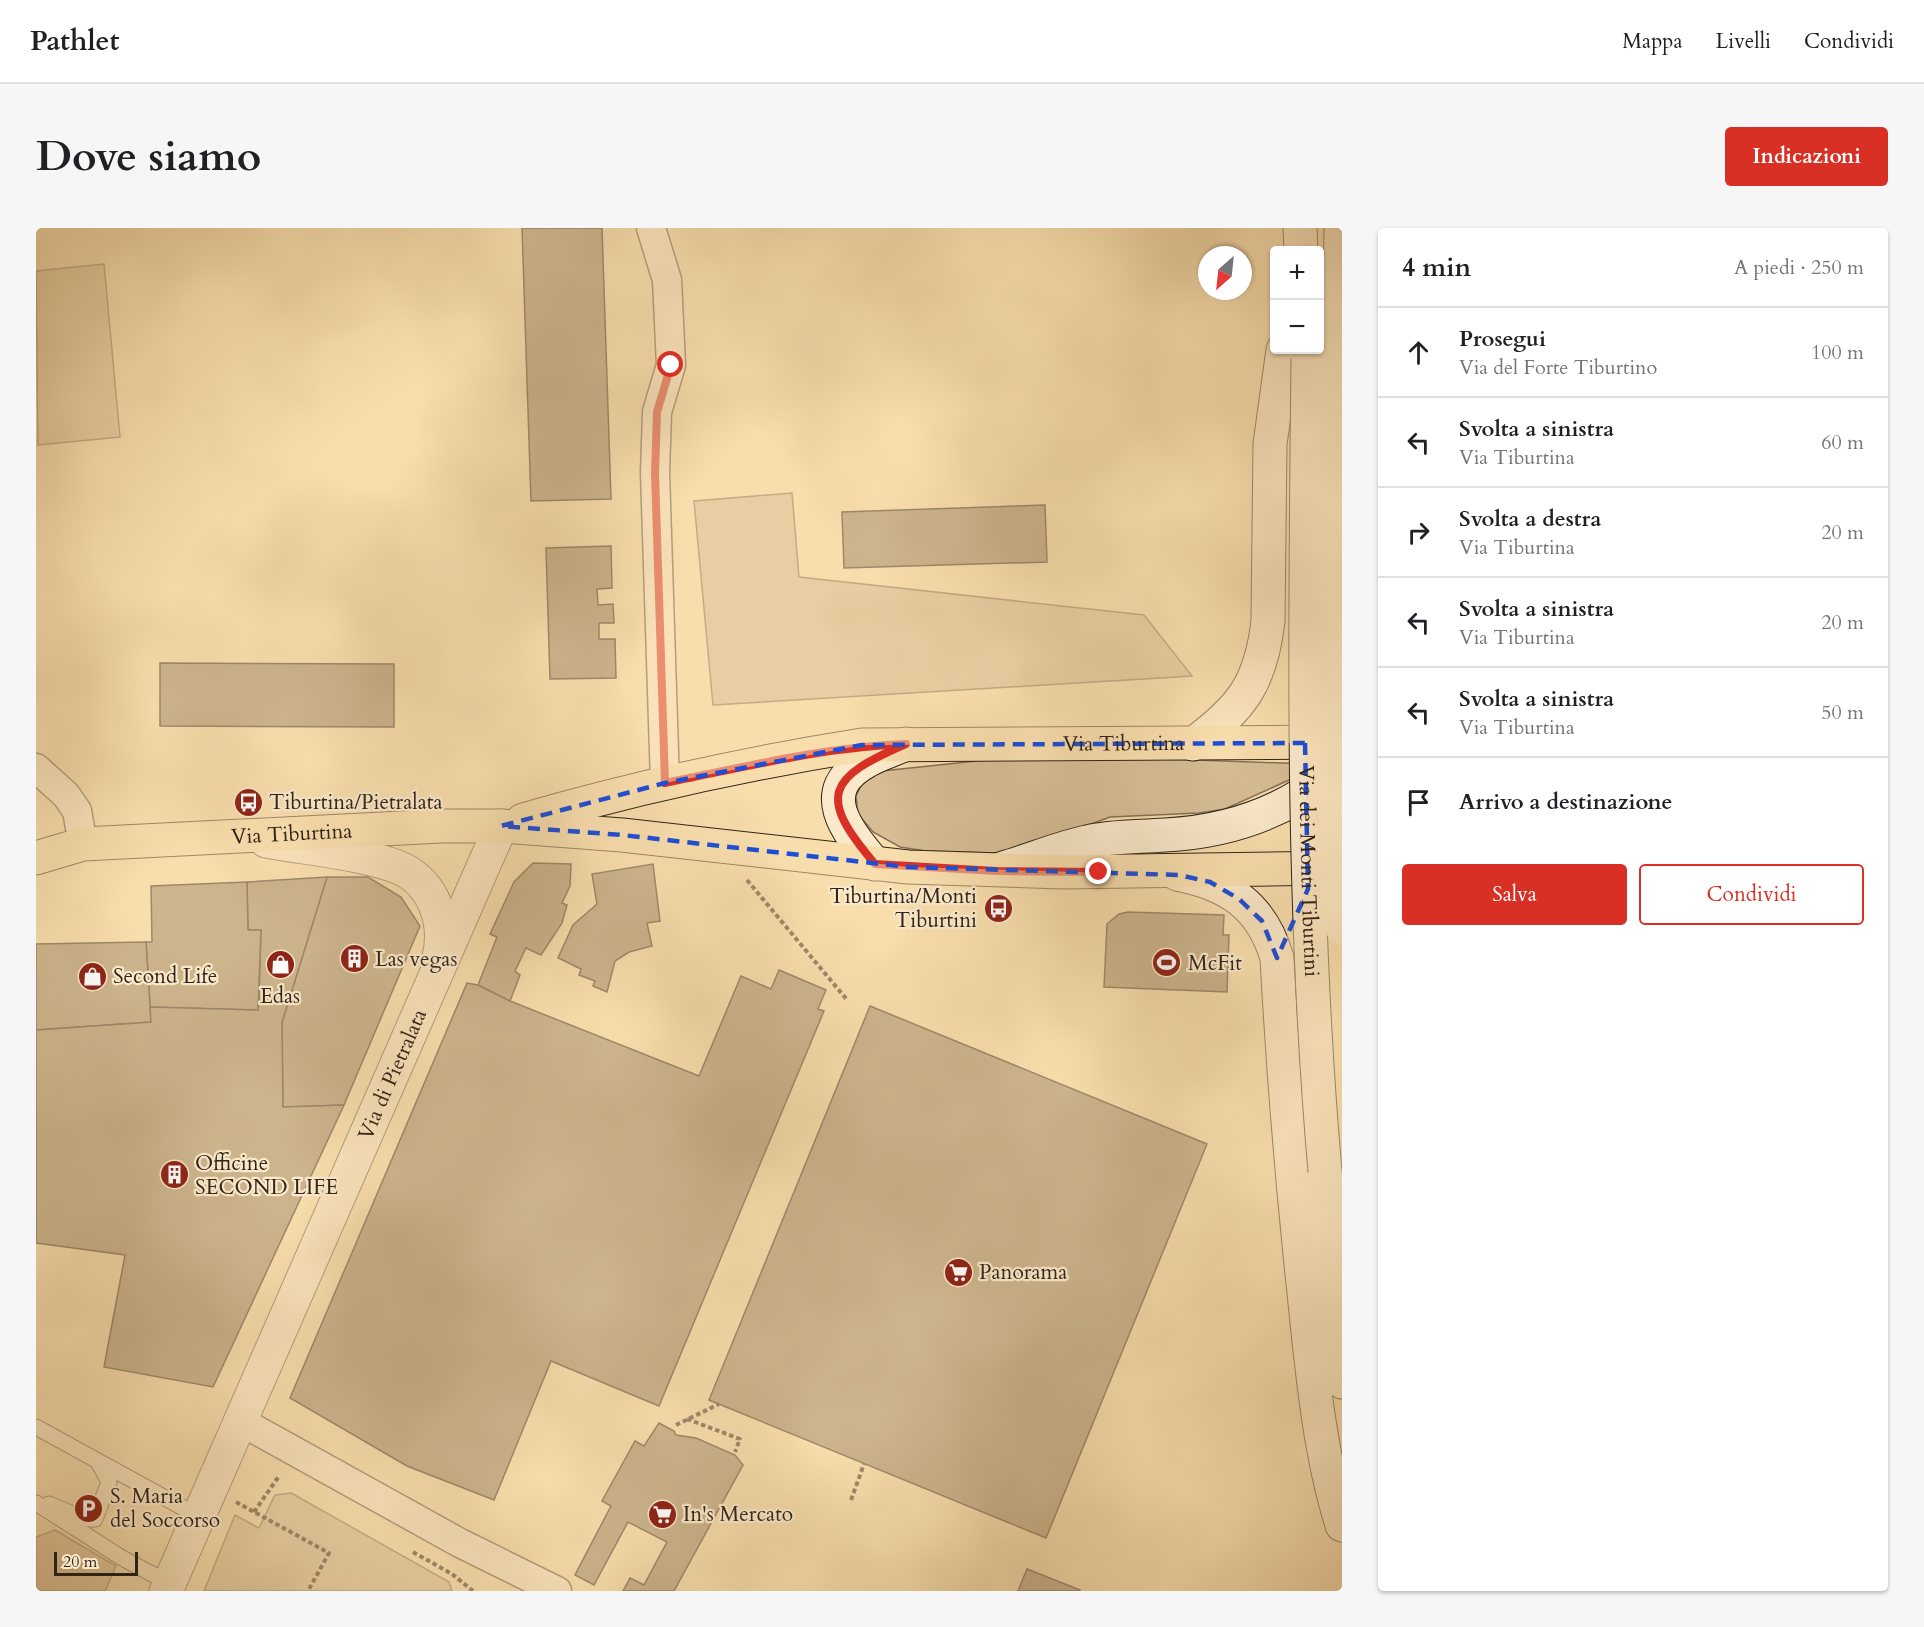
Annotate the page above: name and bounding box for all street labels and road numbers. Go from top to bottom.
street label: Via Tiburtina [1063,729,1184,759]
street label: Via dei Monti Tiburtini [1291,765,1326,978]
street label: Via Tiburtina [230,817,353,852]
street label: Via di Pietralata [351,1005,434,1145]

